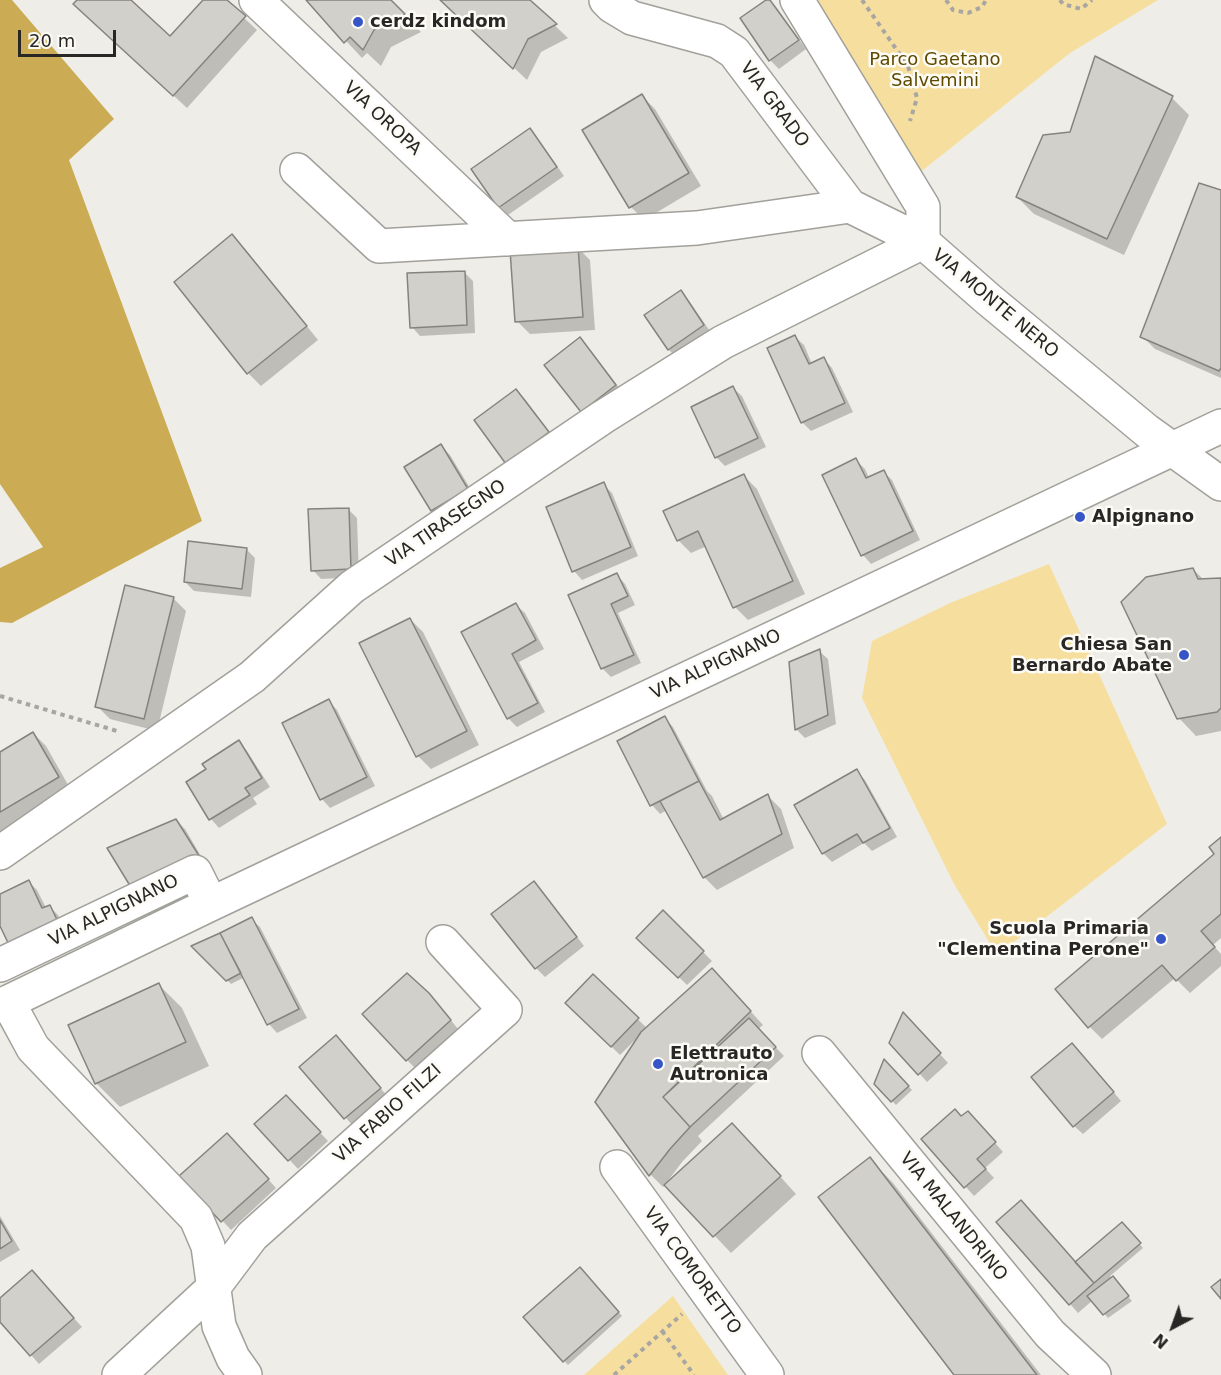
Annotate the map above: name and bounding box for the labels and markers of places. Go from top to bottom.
place label: cerdz kindom [370,11,506,33]
marker: cerdz kindom [351,15,365,29]
place label: Alpignano [1092,506,1194,528]
marker: Alpignano [1073,510,1087,524]
place label: Chiesa San Bernardo Abate [1012,634,1172,676]
marker: Chiesa San Bernardo Abate [1177,648,1191,662]
place label: Scuola Primaria "Clementina Perone" [937,918,1149,960]
marker: Scuola Primaria "Clementina Perone" [1154,932,1168,946]
place label: Elettrauto Autronica [670,1043,773,1086]
marker: Elettrauto Autronica [651,1057,665,1071]

